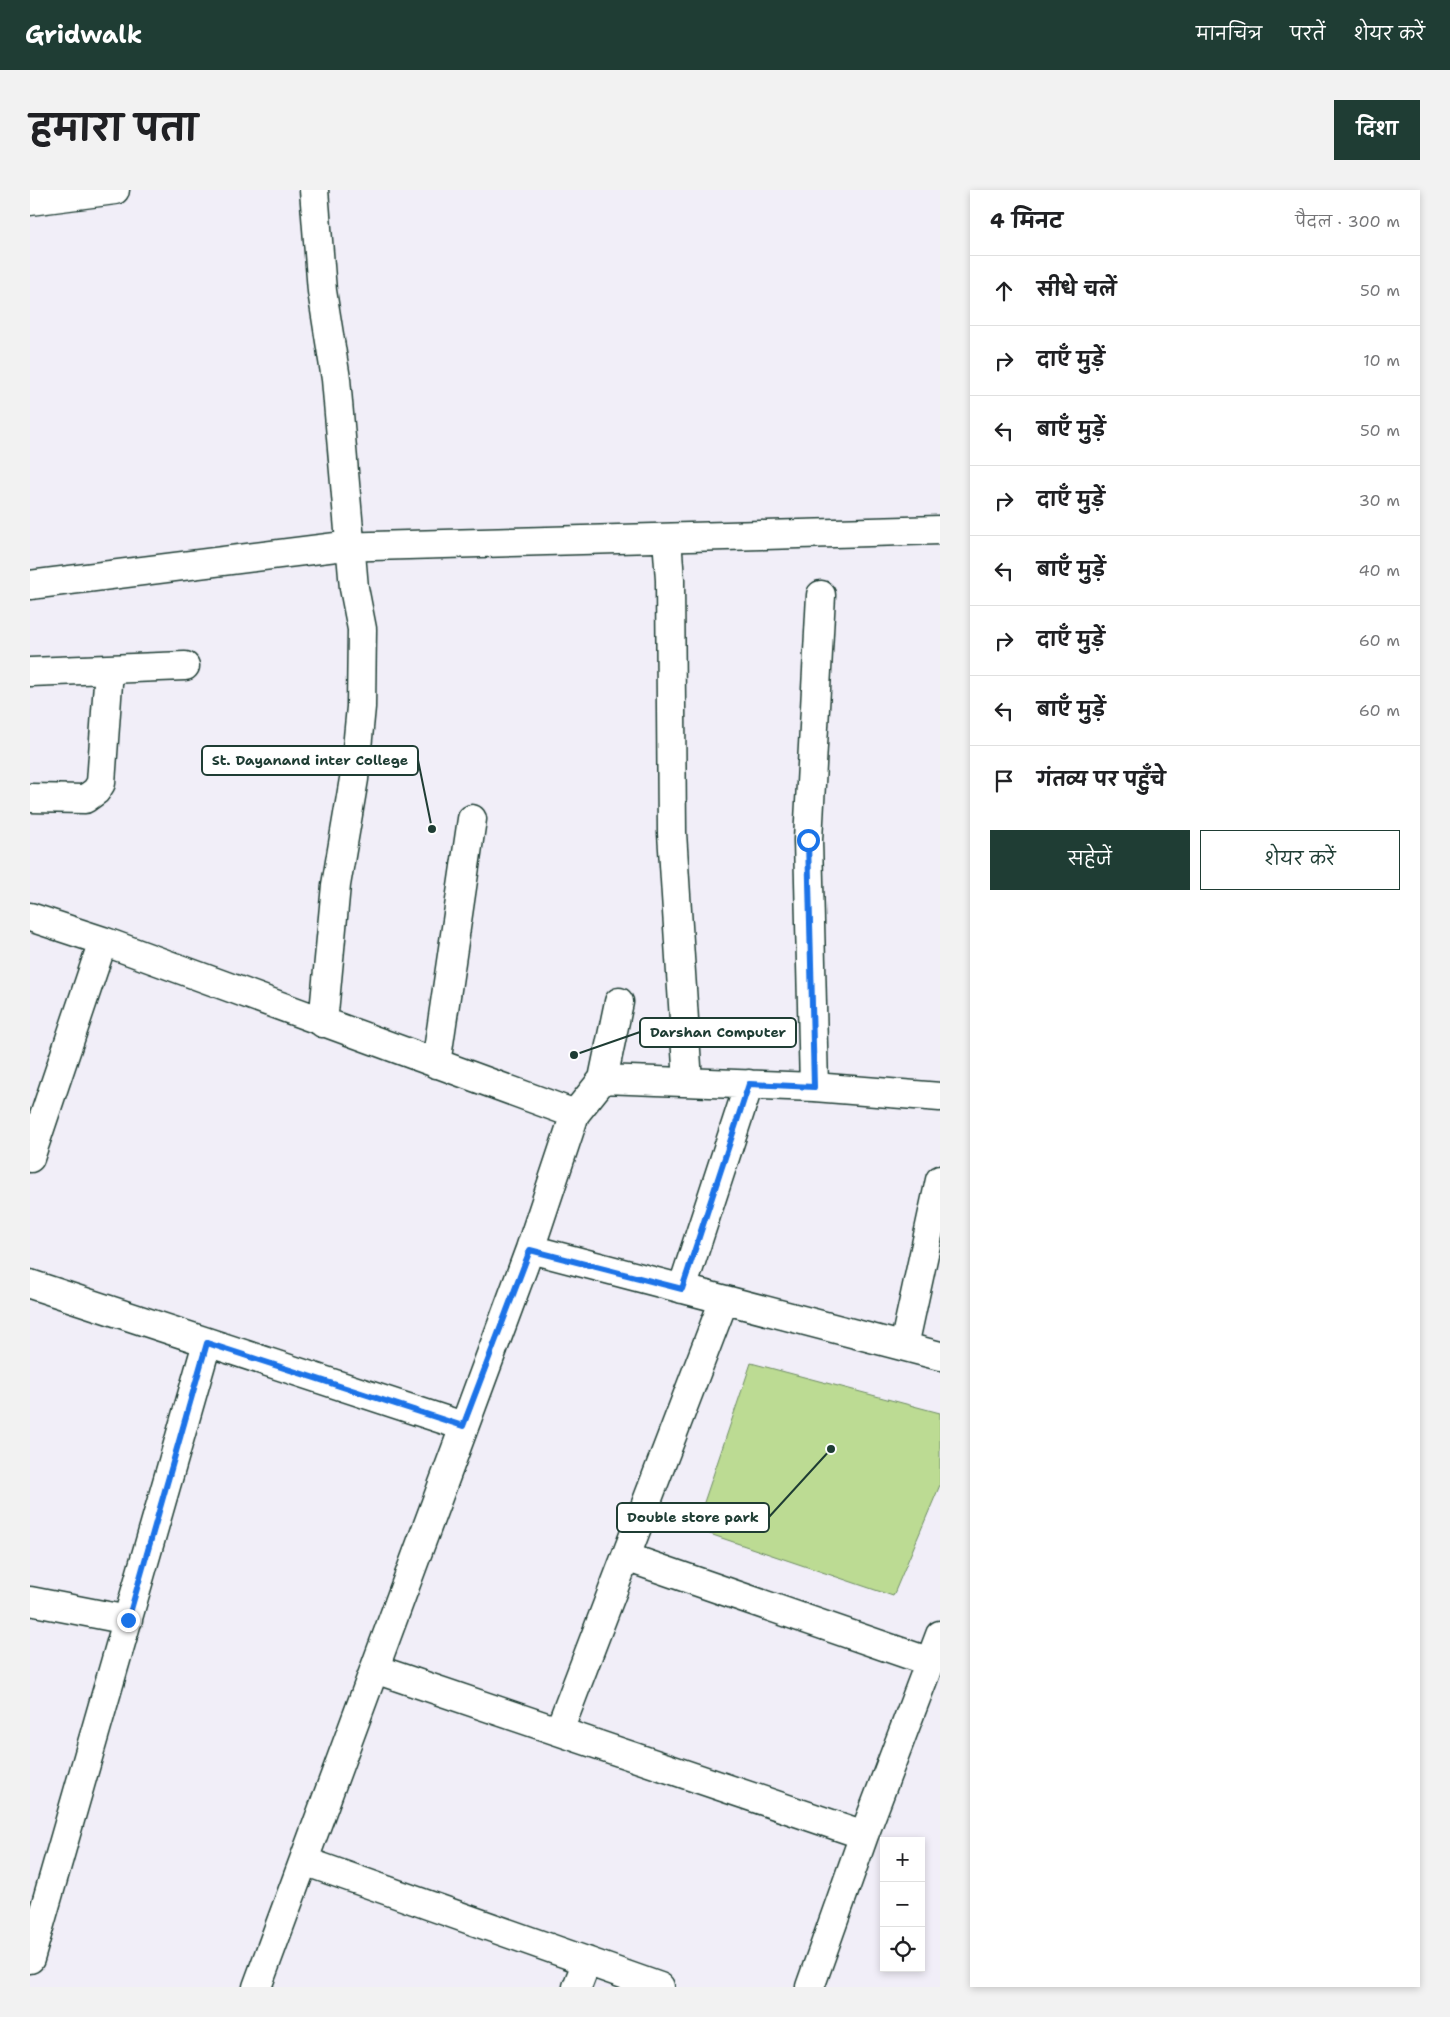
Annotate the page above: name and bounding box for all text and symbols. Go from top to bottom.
text: Gridwalk [25,19,142,51]
text: मानचित्र [1196,22,1262,46]
text: परतें [1290,22,1325,46]
text: शेयर करें [1353,22,1425,46]
button: दिशा [1334,100,1420,160]
text: हमारा पता [30,104,198,151]
text: 4 मिनट [990,207,1063,235]
text: पैदल · 300 m [1295,211,1400,232]
icon: ahead [990,277,1018,305]
text: सीधे चलें [1037,277,1116,302]
text: 50 m [1360,280,1400,301]
icon: right [990,347,1018,375]
text: दाएँ मुड़ें [1037,347,1105,372]
text: 10 m [1363,350,1400,371]
icon: left [990,417,1018,445]
text: बाएँ मुड़ें [1037,417,1105,442]
text: 50 m [1360,420,1400,441]
icon: right [990,487,1018,515]
text: दाएँ मुड़ें [1037,487,1105,512]
text: 30 m [1359,490,1400,511]
icon: left [990,557,1018,585]
text: बाएँ मुड़ें [1037,557,1105,582]
text: 40 m [1358,560,1400,581]
icon: right [990,627,1018,655]
text: दाएँ मुड़ें [1037,627,1105,652]
text: 60 m [1359,630,1400,651]
icon: left [990,697,1018,725]
text: बाएँ मुड़ें [1037,697,1105,722]
text: 60 m [1359,700,1400,721]
callout: St. Dayanand inter College [202,746,418,775]
text: St. Dayanand inter College [212,751,408,769]
icon: arrive [990,767,1018,795]
text: गंतव्य पर पहुँचे [1037,767,1166,792]
route start [797,829,820,852]
button: सहेजें [990,830,1190,890]
button: शेयर करें [1200,830,1400,890]
callout: Darshan Computer [640,1018,796,1047]
text: Darshan Computer [650,1023,787,1041]
callout: Double store park [617,1503,769,1532]
text: Double store park [627,1508,759,1526]
route end [117,1609,140,1632]
map controls [880,1837,925,1972]
button: + [880,1837,925,1882]
button: − [880,1882,925,1927]
button: locate [880,1927,925,1972]

